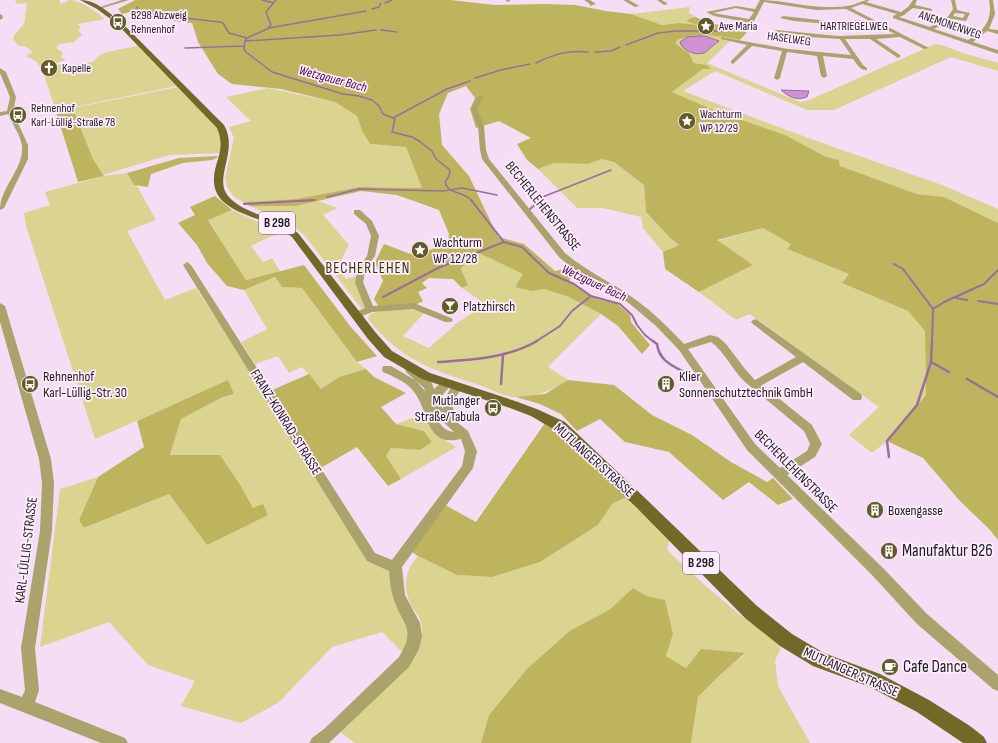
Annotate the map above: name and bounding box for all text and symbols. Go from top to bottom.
street label: ANEMONENWEG [916,7,983,43]
place label: B298 Abzweig Rehnenhof [131,8,187,37]
bus stop icon: B298 Abzweig Rehnenhof [108,12,128,32]
place icon: Ave Maria [696,16,716,36]
place label: Ave Maria [718,19,758,34]
street label: HARTRIEGELWEG [820,19,888,34]
street label: HASELWEG [766,29,812,49]
church icon: Kapelle [39,58,59,78]
place label: Kapelle [62,61,91,76]
water label: Wetzgauer Bach [297,62,369,96]
place label: Rehnenhof Karl-Lüllig-Straße 78 [31,101,115,130]
bus stop icon: Rehnenhof Karl-Lüllig-Straße 78 [8,105,28,125]
place label: Wachturm WP 12/29 [700,107,742,136]
place icon: Wachturm WP 12/29 [677,111,697,131]
street label: BECHERLEHENSTRASSE [502,158,584,254]
road number: B 298 [259,212,295,234]
place label: Wachturm WP 12/28 [433,234,482,267]
place icon: Wachturm WP 12/28 [410,240,430,260]
district label: BECHERLEHEN [326,259,410,278]
water label: Wetzgauer Bach [559,261,629,305]
bar icon: Platzhirsch [440,296,460,316]
place label: Platzhirsch [463,298,515,315]
street label: FRANZ-KONRAD-STRASSE [247,366,325,478]
place label: Rehnenhof Karl-Lüllig-Str. 30 [43,368,127,401]
place label: Klier Sonnenschutztechnik GmbH [679,368,813,401]
bus stop icon: Rehnenhof Karl-Lüllig-Str. 30 [20,374,40,394]
building icon: Klier Sonnenschutztechnik GmbH [656,374,676,394]
place label: Mutlanger Straße/Tabula [415,392,480,425]
bus stop icon: Mutlanger Straße/Tabula [483,398,503,418]
street label: MUTLANGER STRASSE [550,419,638,501]
street label: BECHERLEHENSTRASSE [751,426,841,516]
street label: KARL-LÜLLIG-STRASSE [11,496,41,604]
building icon: Boxengasse [865,500,885,520]
place label: Boxengasse [888,502,943,519]
building icon: Manufaktur B26 [879,541,899,561]
place label: Manufaktur B26 [902,541,993,561]
road number: B 298 [683,552,719,574]
street label: MUTLANGER STRASSE [801,643,901,701]
cafe icon: Cafe Dance [880,657,900,677]
place label: Cafe Dance [903,657,967,677]

